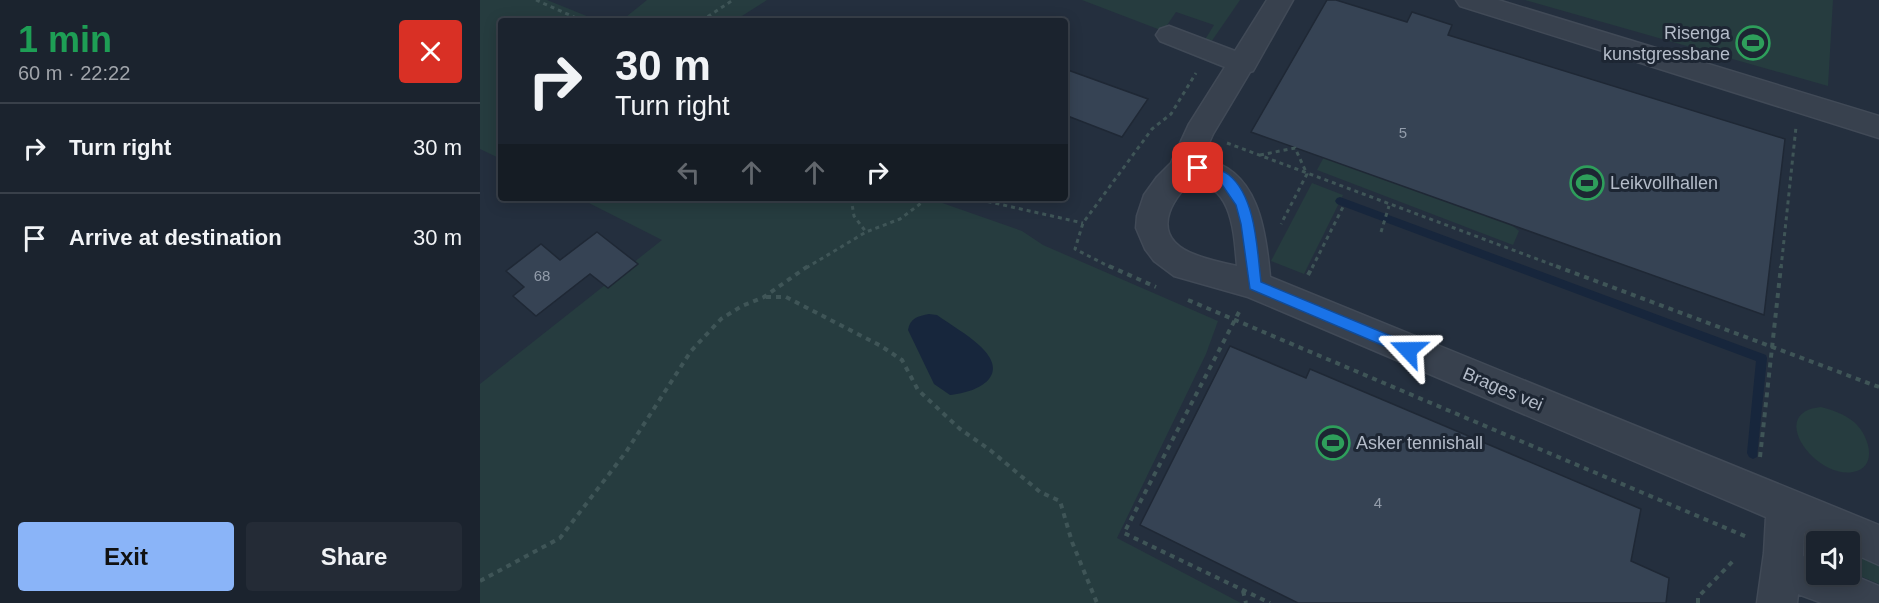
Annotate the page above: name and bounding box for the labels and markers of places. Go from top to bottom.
place label: Risenga kunstgressbane [1603,23,1731,64]
sports icon: Risenga kunstgressbane [1735,25,1771,61]
pin [1172,142,1223,193]
sports icon: Leikvollhallen [1569,165,1605,201]
place label: Leikvollhallen [1610,173,1718,193]
sports icon: Asker tennishall [1315,425,1351,461]
place label: Asker tennishall [1356,433,1483,453]

